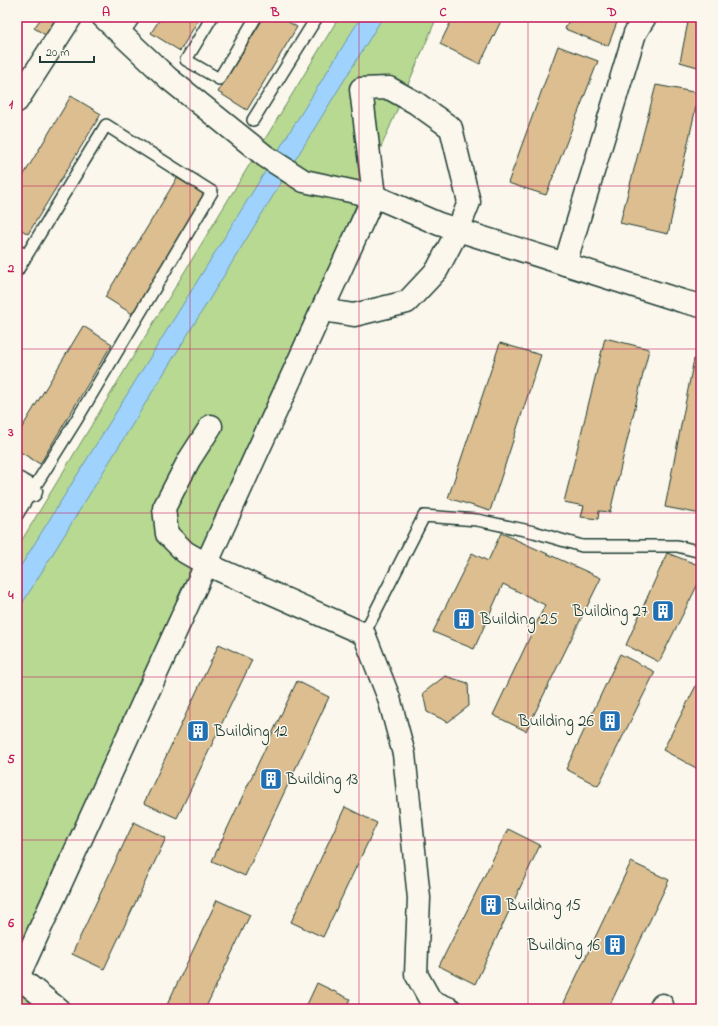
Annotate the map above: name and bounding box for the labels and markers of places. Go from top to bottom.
building icon: Building 27 [650,598,676,624]
place label: Building 27 [572,599,648,626]
building icon: Building 25 [451,606,477,632]
place label: Building 25 [479,607,558,634]
building icon: Building 26 [597,708,623,734]
place label: Building 26 [517,709,595,736]
building icon: Building 12 [185,718,211,744]
place label: Building 12 [213,719,288,746]
building icon: Building 13 [258,766,284,792]
place label: Building 13 [285,767,358,794]
building icon: Building 15 [478,892,504,918]
place label: Building 15 [505,893,581,920]
building icon: Building 16 [602,932,628,958]
place label: Building 16 [526,933,601,960]

